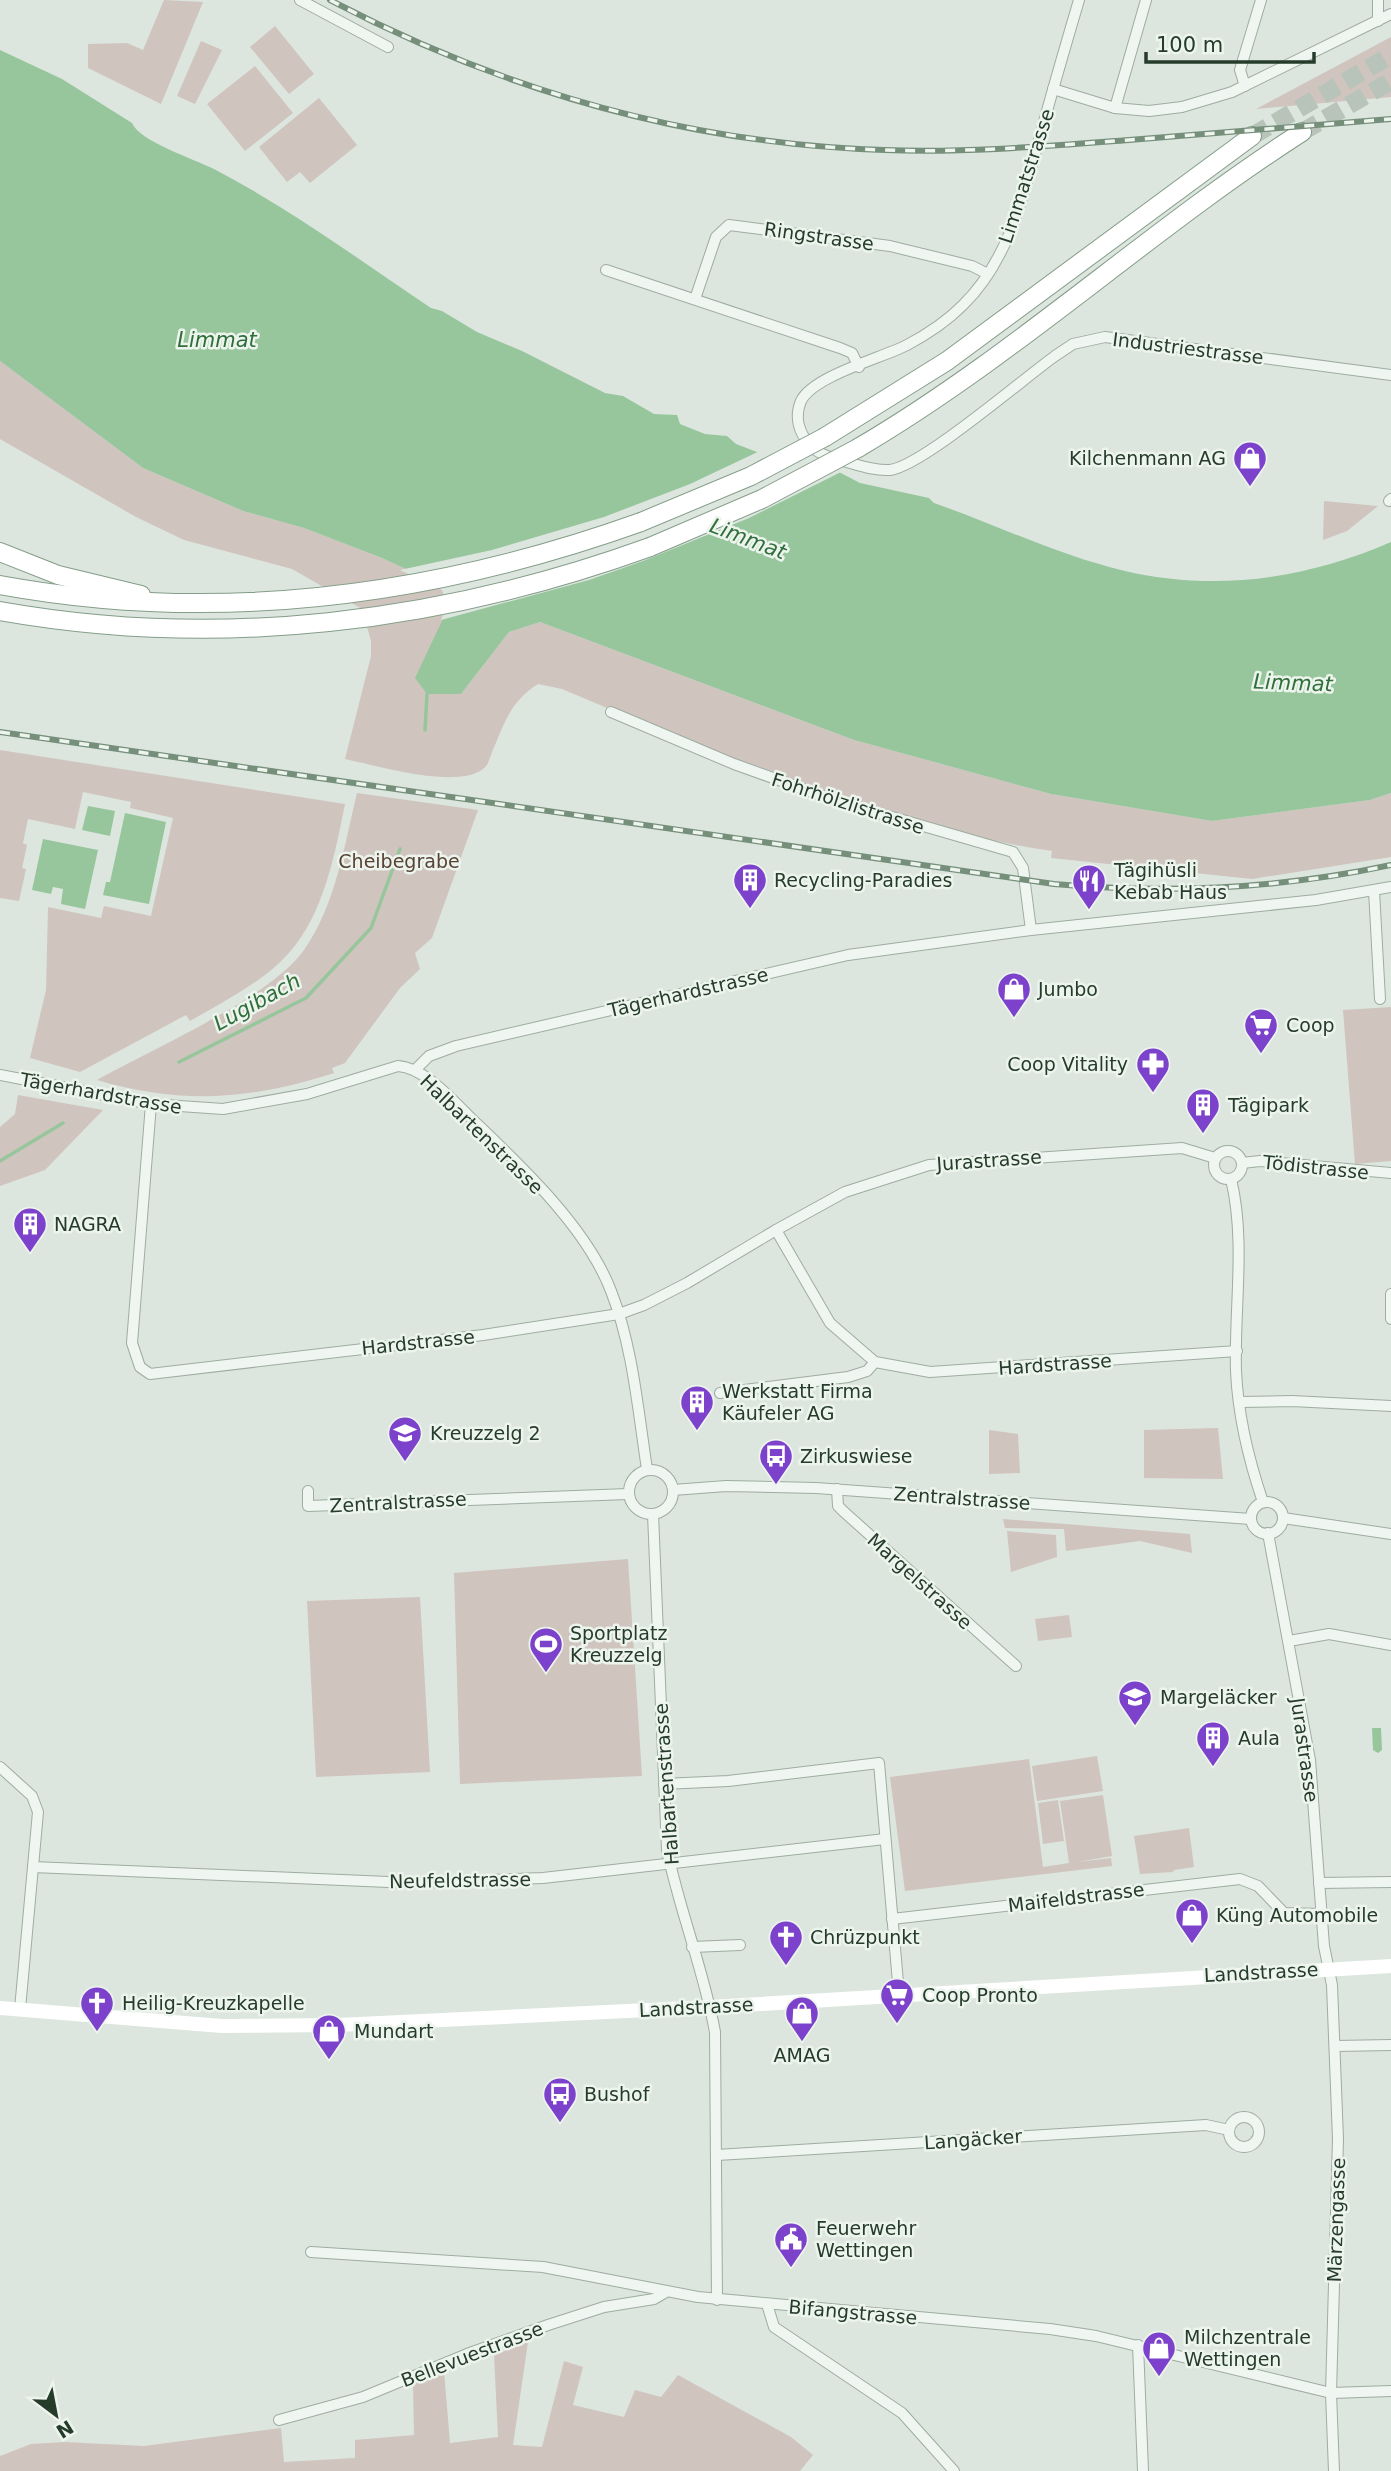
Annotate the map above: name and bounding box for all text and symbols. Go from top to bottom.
scale bar [1146,21,1314,65]
text: 100 m [1156,33,1223,57]
street label: Limmatstrasse [994,106,1058,246]
street label: Ringstrasse [763,217,875,255]
water label: Limmat [177,328,258,352]
street label: Industriestrasse [1111,328,1265,368]
shop icon: Kilchenmann AG [1231,439,1269,488]
place label: Kilchenmann AG [1069,447,1226,469]
water label: Limmat [707,514,790,565]
water label: Limmat [1253,670,1334,696]
street label: Fohrhölzlistrasse [769,768,927,838]
park label: Cheibegrabe [338,850,460,872]
place label: Tägihüsli Kebab Haus [1113,859,1227,903]
building icon: Recycling-Paradies [731,861,769,910]
restaurant icon: Tägihüsli Kebab Haus [1070,862,1108,911]
place label: Recycling-Paradies [774,869,952,891]
street label: Tägerhardstrasse [605,963,770,1021]
water label: Lugibach [210,968,304,1036]
shop icon: Jumbo [995,970,1033,1019]
place label: Jumbo [1037,978,1098,1000]
supermarket icon: Coop [1242,1006,1280,1055]
place label: Coop [1286,1014,1335,1036]
pharmacy icon: Coop Vitality [1134,1045,1172,1094]
place label: Coop Vitality [1007,1053,1128,1075]
street label: Tägerhardstrasse [17,1068,184,1118]
street label: Halbartenstrasse [416,1070,548,1198]
building icon: Tägipark [1184,1086,1222,1135]
place label: Tägipark [1227,1094,1309,1116]
street label: Jurastrasse [935,1145,1042,1175]
street label: Tödistrasse [1261,1150,1370,1183]
building icon: NAGRA [11,1205,49,1254]
place label: NAGRA [54,1213,121,1235]
street label: Hardstrasse [360,1325,476,1359]
street label: Hardstrasse [997,1349,1113,1379]
place label: Werkstatt Firma Käufeler AG [722,1380,873,1424]
building icon: Werkstatt Firma Käufeler AG [678,1383,716,1432]
school or university icon: Kreuzzelg 2 [386,1414,424,1463]
place label: Kreuzzelg 2 [430,1422,541,1444]
bus stop icon: Zirkuswiese [757,1437,795,1486]
place label: Zirkuswiese [800,1445,913,1467]
street label: Zentralstrasse [893,1482,1031,1514]
street label: Zentralstrasse [329,1487,467,1517]
street label: Margelstrasse [863,1528,977,1634]
place label: Sportplatz Kreuzzelg [570,1622,667,1666]
sports icon: Sportplatz Kreuzzelg [527,1625,565,1674]
school or university icon: Margeläcker [1116,1678,1154,1727]
place label: Margeläcker [1160,1686,1277,1708]
street label: Jurastrasse [1287,1695,1323,1804]
street label: Halbartenstrasse [649,1702,683,1866]
building icon: Aula [1194,1719,1232,1768]
place label: Aula [1238,1727,1280,1749]
street label: Neufeldstrasse [389,1868,531,1892]
street label: Maifeldstrasse [1007,1878,1145,1916]
shop icon: Küng Automobile [1173,1896,1211,1945]
place label: Küng Automobile [1216,1904,1378,1926]
church icon: Chrüzpunkt [767,1918,805,1967]
place label: Chrüzpunkt [810,1926,920,1948]
street label: Landstrasse [1203,1958,1319,1986]
supermarket icon: Coop Pronto [878,1976,916,2025]
church icon: Heilig-Kreuzkapelle [78,1984,116,2033]
place label: Coop Pronto [922,1984,1038,2006]
place label: Heilig-Kreuzkapelle [122,1992,305,2014]
street label: Landstrasse [638,1993,754,2021]
shop icon: AMAG [783,1994,821,2043]
shop icon: Mundart [310,2012,348,2061]
place label: Mundart [354,2020,433,2042]
place label: AMAG [774,2044,830,2066]
bus stop icon: Bushof [541,2075,579,2124]
place label: Bushof [584,2083,651,2105]
street label: Langäcker [923,2125,1023,2153]
street label: Märzengasse [1323,2157,1349,2283]
place label: Feuerwehr Wettingen [816,2217,916,2261]
public building icon: Feuerwehr Wettingen [772,2220,810,2269]
street label: Bifangstrasse [788,2295,918,2329]
street label: Bellevuestrasse [398,2317,546,2391]
place label: Milchzentrale Wettingen [1184,2326,1311,2370]
shop icon: Milchzentrale Wettingen [1140,2329,1178,2378]
north arrow [21,2380,91,2450]
text: N [52,2416,78,2443]

